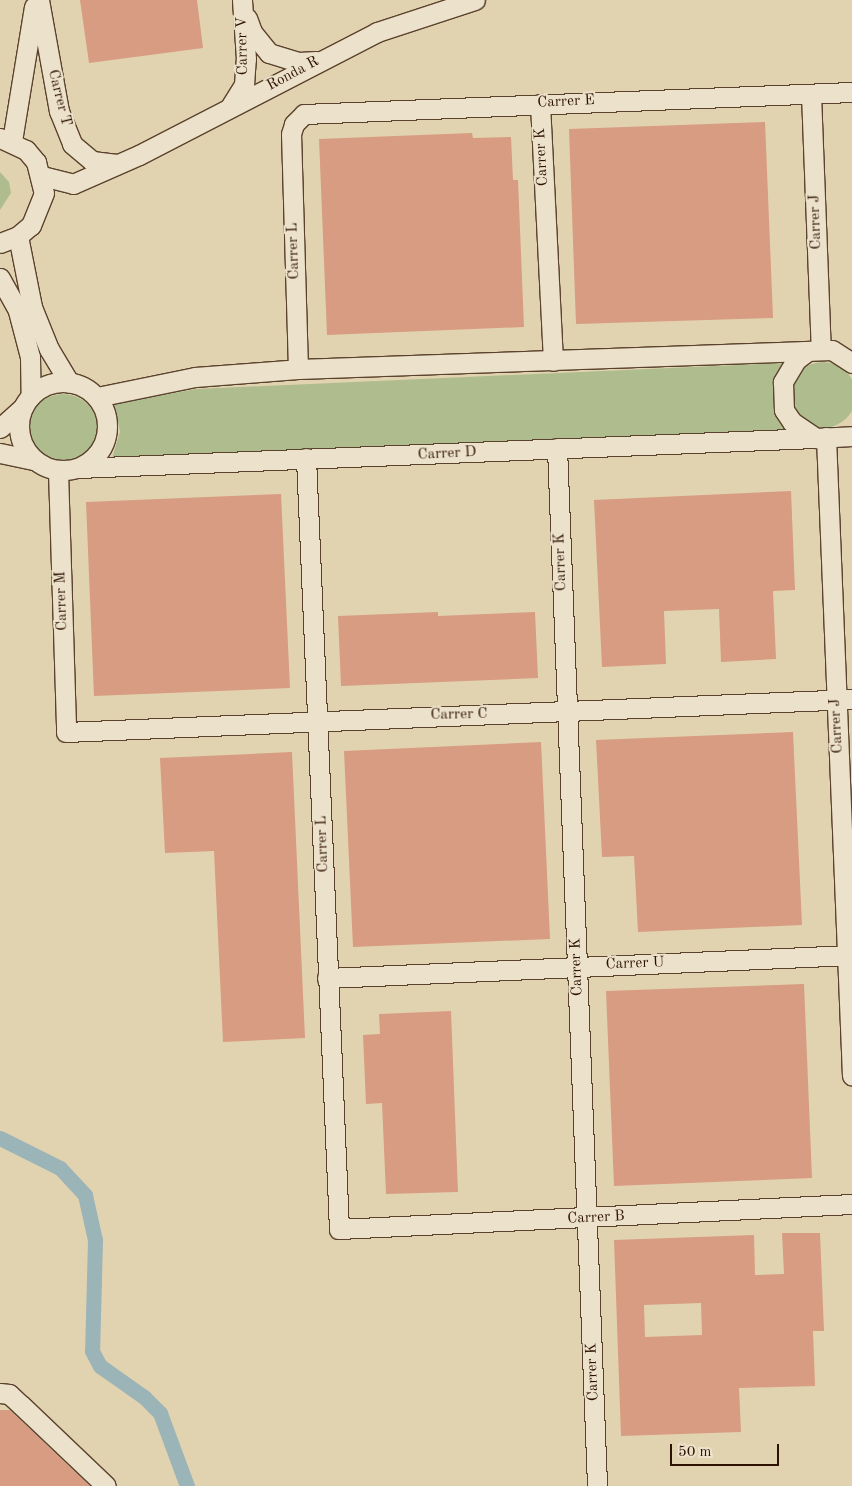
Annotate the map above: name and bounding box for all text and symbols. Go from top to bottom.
street label: Carrer V [233,17,253,75]
street label: Ronda R [264,53,322,95]
street label: Carrer T [43,68,75,128]
street label: Carrer E [537,92,595,112]
street label: Carrer K [531,127,553,187]
street label: Carrer J [806,194,826,250]
street label: Carrer L [284,222,304,280]
street label: Carrer D [417,443,477,465]
street label: Carrer K [551,533,571,591]
street label: Carrer M [52,571,72,631]
street label: Carrer J [827,698,847,754]
street label: Carrer C [430,706,488,724]
street label: Carrer L [313,815,333,873]
street label: Carrer K [567,938,587,996]
street label: Carrer U [605,954,665,974]
street label: Carrer B [567,1208,625,1228]
street label: Carrer K [583,1343,603,1401]
scale bar [672,1434,781,1466]
text: 50 m [678,1445,712,1460]

